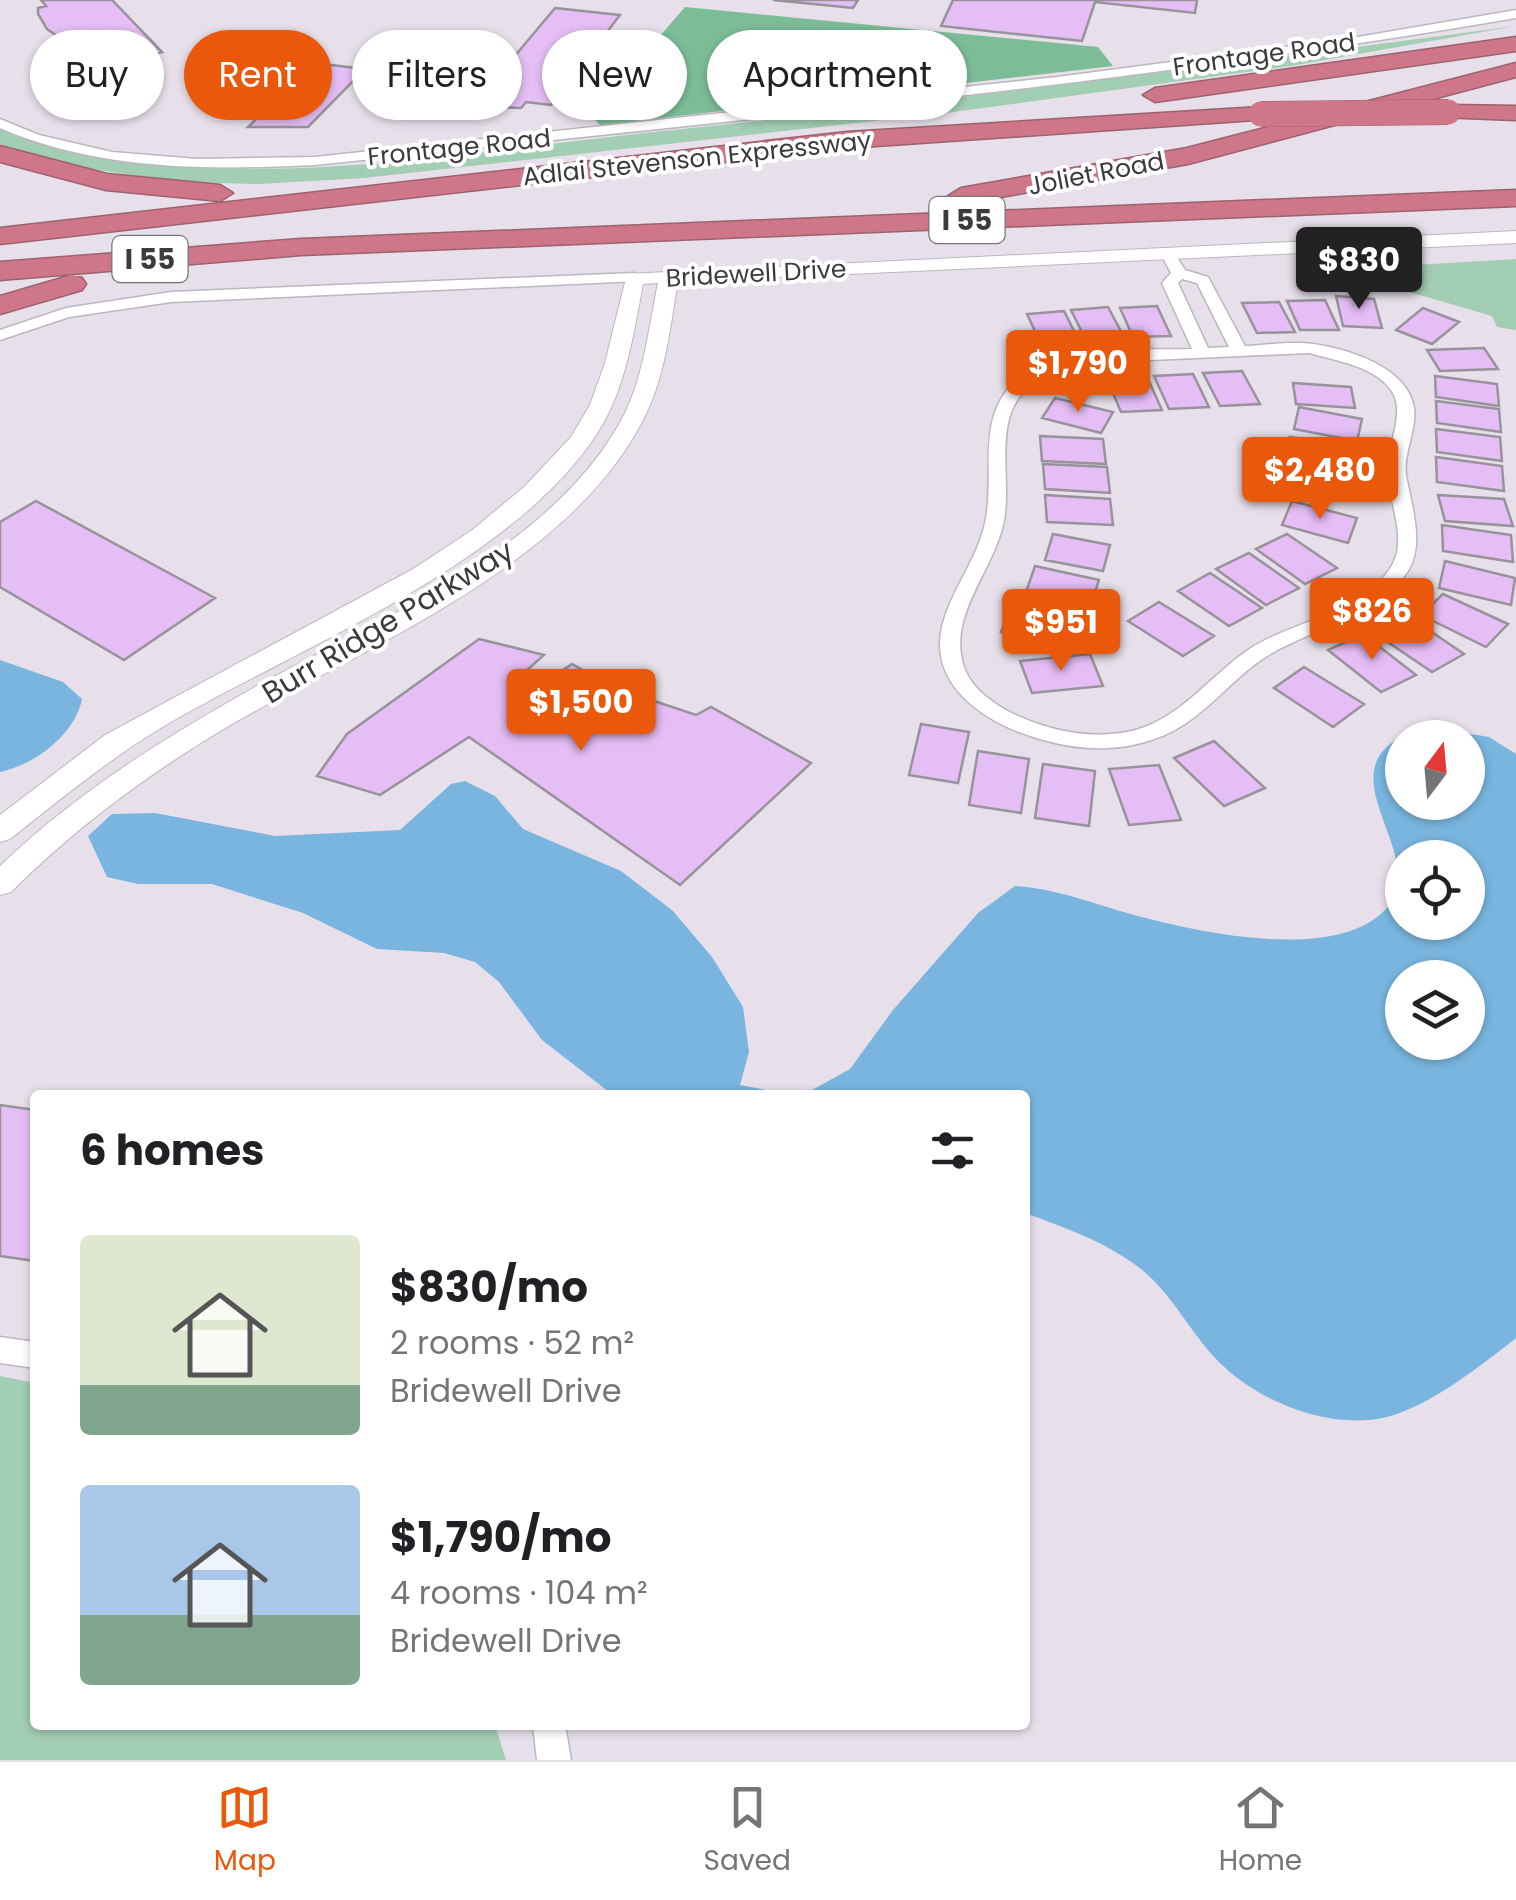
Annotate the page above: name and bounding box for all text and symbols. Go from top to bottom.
street label: Frontage Road [1171,24,1358,85]
chip: Buy [30,30,164,120]
chip: Rent [184,30,332,120]
chip: Filters [352,30,522,120]
chip: New [542,30,687,120]
chip: Apartment [707,30,967,120]
street label: Frontage Road [366,120,552,175]
street label: Adlai Stevenson Expressway [521,123,873,194]
street label: Joliet Road [1025,143,1167,204]
road number: I 55 [930,197,1004,243]
pin: $830 [1300,227,1418,312]
road number: I 55 [112,236,188,282]
text: $830 [1318,237,1400,282]
street label: Bridewell Drive [665,251,847,296]
pin: $1,790 [997,330,1159,415]
text: $1,790 [1028,340,1128,385]
pin: $2,480 [1239,437,1401,522]
text: $2,480 [1264,447,1376,492]
street label: Burr Ridge Parkway [254,529,522,714]
pin: $826 [1313,578,1431,663]
text: $826 [1332,588,1412,633]
pin: $951 [1002,589,1120,674]
text: $951 [1024,599,1098,644]
pin: $1,500 [500,669,662,754]
text: $1,500 [529,679,633,724]
north arrow [1385,720,1485,820]
map controls [1385,720,1485,1060]
button: locate [1385,840,1485,940]
button: layers [1385,960,1485,1060]
text: 6 homes [80,1121,265,1180]
icon: filters [925,1123,980,1178]
text: $830/mo [390,1258,588,1317]
icon: home [160,1275,280,1395]
text: 2 rooms · 52 m² [390,1320,634,1365]
text: Bridewell Drive [390,1368,622,1413]
text: $1,790/mo [390,1508,611,1567]
icon: home [160,1525,280,1645]
text: 4 rooms · 104 m² [390,1570,648,1615]
text: Bridewell Drive [390,1618,622,1663]
tab: Map [214,1780,276,1882]
tab: Saved [704,1780,791,1882]
tab: Home [1219,1780,1302,1882]

